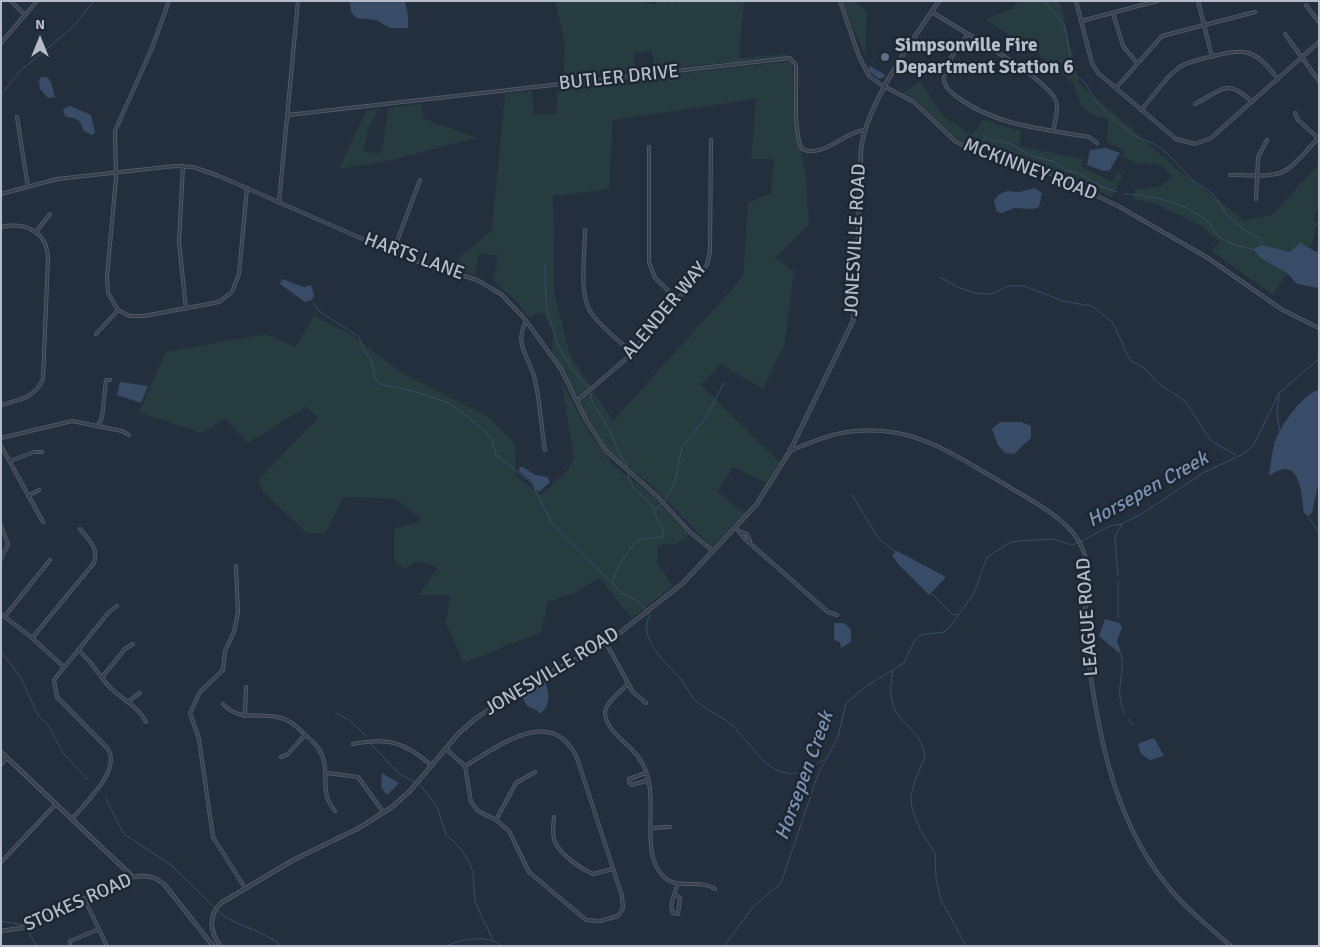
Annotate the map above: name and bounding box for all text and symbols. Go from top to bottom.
north arrow [15,15,65,65]
text: N [35,16,45,33]
place label: Simpsonville Fire Department Station 6 [895,35,1074,79]
marker: Simpsonville Fire Department Station 6 [879,51,891,63]
street label: BUTLER DRIVE [558,60,680,96]
street label: MCKINNEY ROAD [960,134,1100,206]
street label: JONESVILLE ROAD [841,163,871,317]
street label: HARTS LANE [361,228,467,286]
street label: ALENDER WAY [618,258,712,364]
water label: Horsepen Creek [1083,447,1213,533]
street label: LEAGUE ROAD [1072,557,1104,677]
street label: JONESVILLE ROAD [481,623,623,721]
water label: Horsepen Creek [771,708,839,844]
street label: STOKES ROAD [21,869,135,937]

